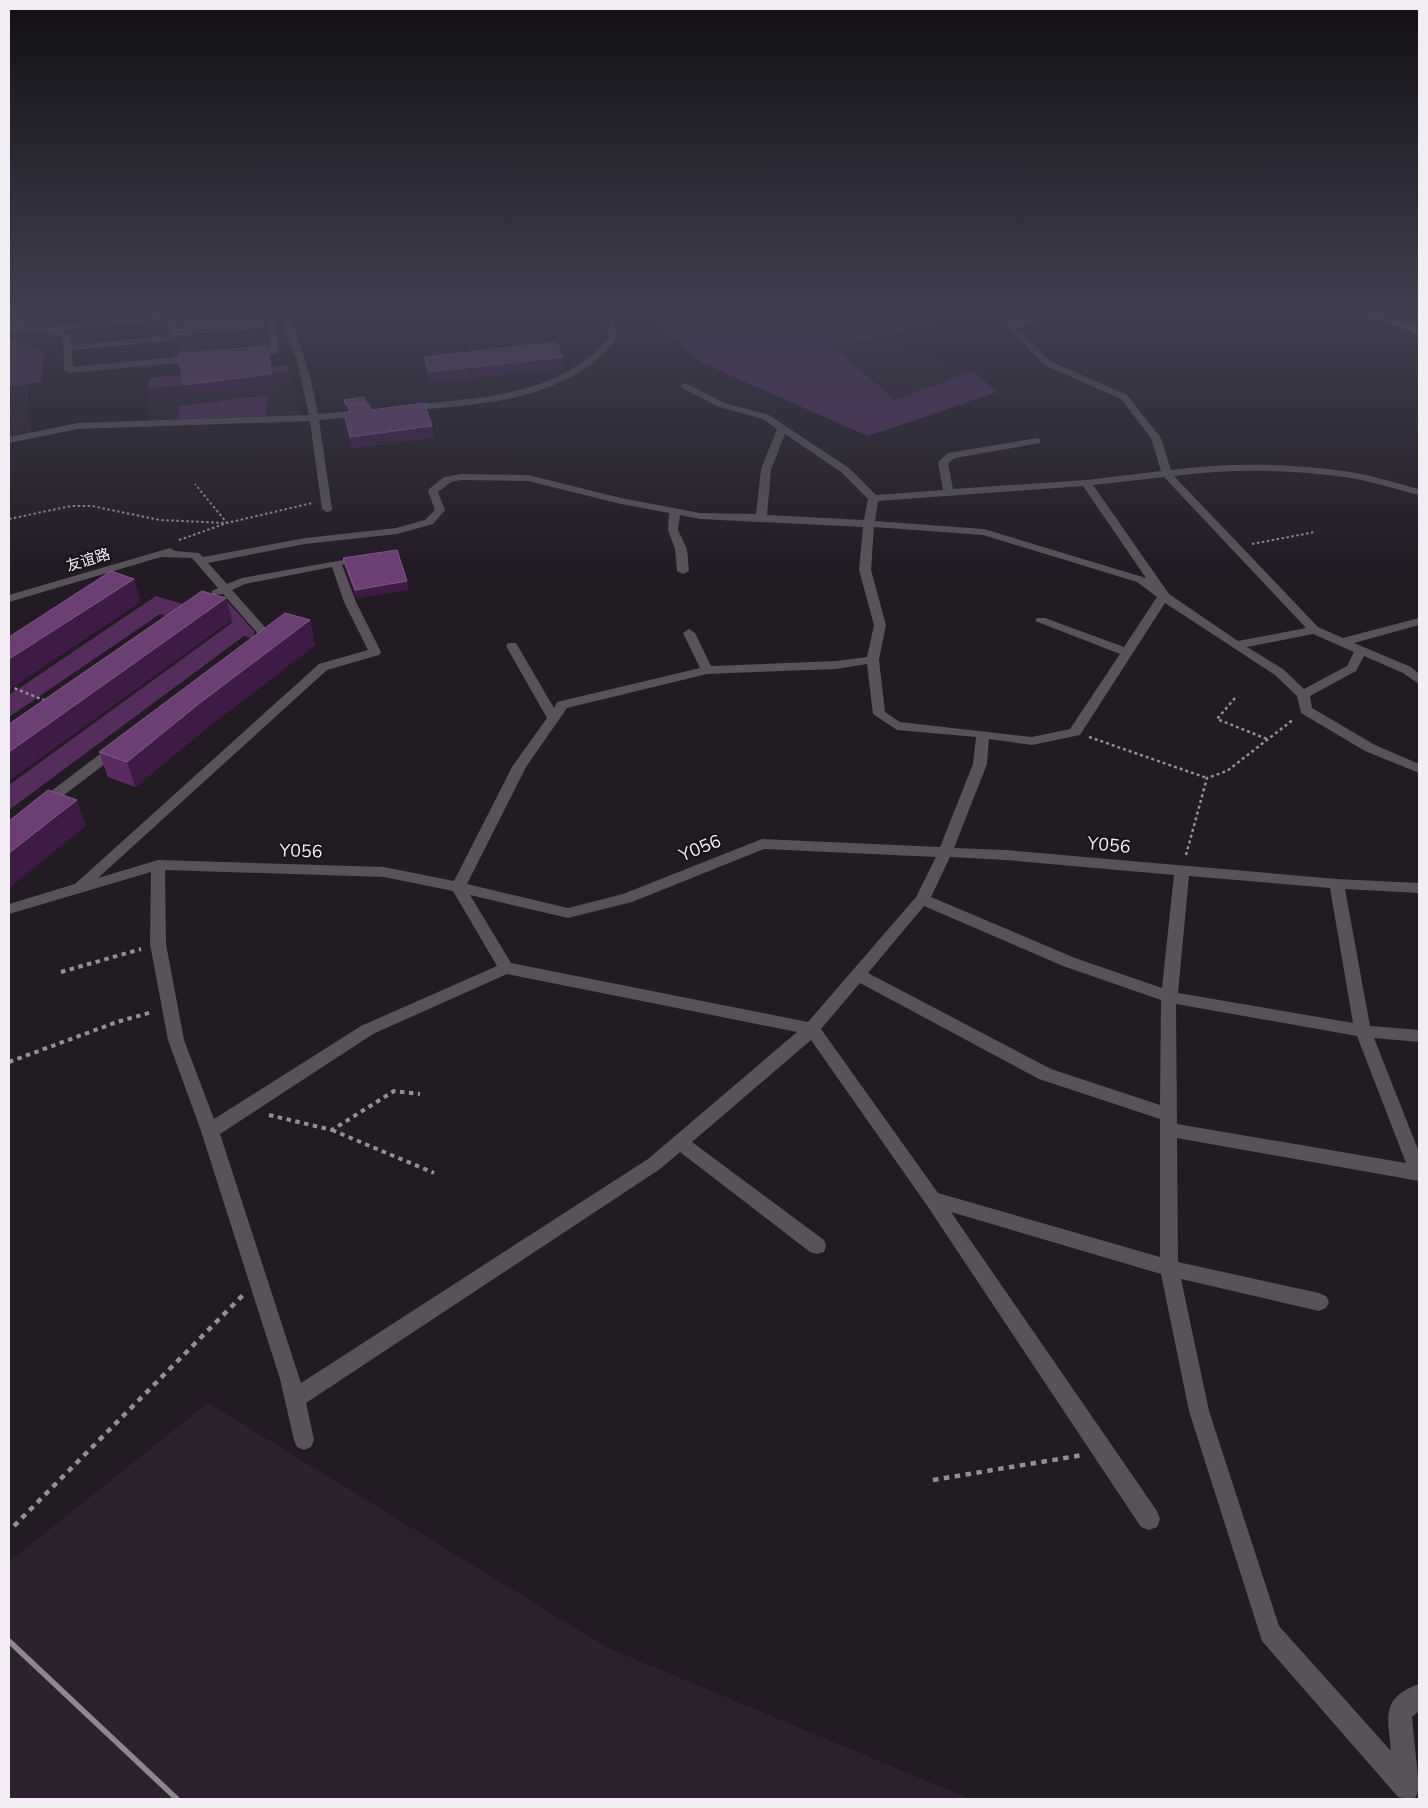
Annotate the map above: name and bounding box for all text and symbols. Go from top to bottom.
street label: 友谊路 [64,544,112,576]
street label: Y056 [675,829,724,868]
street label: Y056 [1085,831,1132,859]
street label: Y056 [278,838,323,864]

